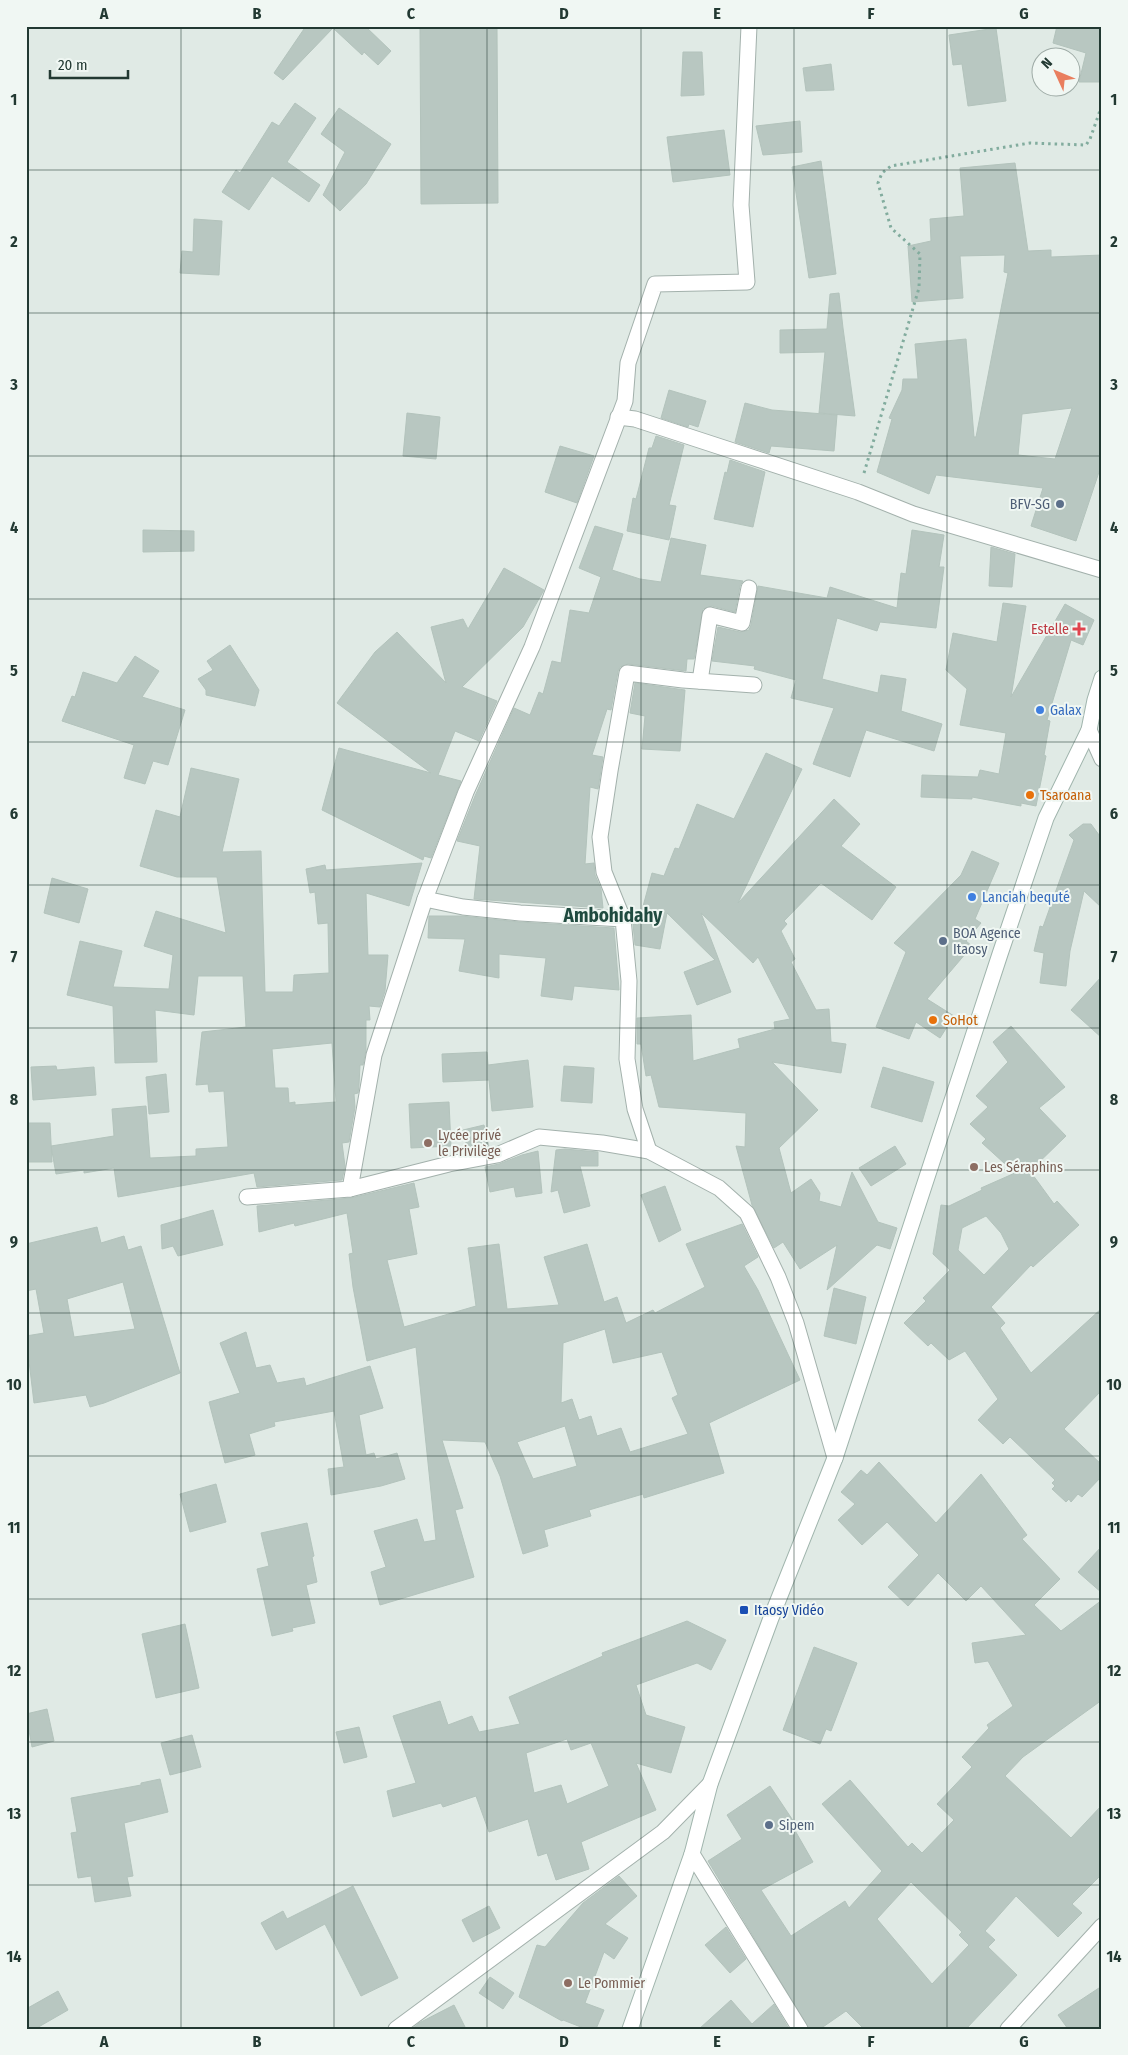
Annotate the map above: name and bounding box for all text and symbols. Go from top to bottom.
text: A [99,4,109,23]
text: B [253,4,262,23]
text: C [407,4,416,23]
text: D [559,4,569,23]
text: E [713,4,721,23]
text: F [867,4,875,23]
text: G [1019,4,1029,23]
scale bar [50,48,128,80]
north arrow [1030,48,1080,98]
text: N [1038,54,1056,72]
text: 20 m [58,56,88,74]
text: 1 [11,90,17,109]
text: 1 [1111,90,1117,109]
text: 2 [9,232,18,251]
text: 2 [1109,232,1118,251]
text: 3 [9,375,18,394]
text: 3 [1109,375,1118,394]
place label: BFV-SG [1010,496,1050,513]
marker: BFV-SG [1054,498,1066,510]
text: 4 [10,518,18,537]
text: 4 [1110,518,1118,537]
place label: Estelle [1031,621,1069,638]
marker: Estelle [1073,623,1085,635]
text: 5 [10,661,18,680]
text: 5 [1110,661,1118,680]
place label: Galax [1050,702,1082,719]
marker: Galax [1034,704,1046,716]
place label: Tsaroana [1040,787,1091,804]
marker: Tsaroana [1024,789,1036,801]
text: 6 [10,804,18,823]
text: 6 [1110,804,1118,823]
place label: Lanciah bequté [982,889,1070,906]
marker: Lanciah bequté [966,891,978,903]
district label: Ambohidahy [563,904,663,927]
place label: BOA Agence Itaosy [953,925,1021,958]
marker: BOA Agence Itaosy [937,935,949,947]
text: 7 [11,947,18,966]
text: 7 [1111,947,1118,966]
place label: SoHot [943,1012,978,1029]
marker: SoHot [927,1014,939,1026]
text: 8 [10,1090,19,1109]
text: 8 [1110,1090,1119,1109]
place label: Lycée privé le Privilège [438,1127,501,1160]
marker: Lycée privé le Privilège [422,1137,434,1149]
place label: Les Séraphins [984,1159,1063,1176]
marker: Les Séraphins [968,1161,980,1173]
text: 9 [10,1232,18,1251]
text: 9 [1110,1232,1118,1251]
text: 10 [6,1375,22,1394]
text: 10 [1106,1375,1122,1394]
text: 11 [7,1518,21,1537]
text: 11 [1107,1518,1121,1537]
place label: Itaosy Vidéo [754,1602,824,1619]
marker: Itaosy Vidéo [738,1604,750,1616]
text: 12 [7,1661,22,1680]
text: 12 [1107,1661,1122,1680]
text: 13 [7,1804,22,1823]
text: 13 [1107,1804,1122,1823]
place label: Sipem [779,1817,815,1834]
marker: Sipem [763,1819,775,1831]
text: 14 [7,1947,22,1966]
text: 14 [1107,1947,1122,1966]
place label: Le Pommier [578,1975,645,1992]
marker: Le Pommier [562,1977,574,1989]
text: A [99,2032,109,2051]
text: B [253,2032,262,2051]
text: C [407,2032,416,2051]
text: D [559,2032,569,2051]
text: E [713,2032,721,2051]
text: F [867,2032,875,2051]
text: G [1019,2032,1029,2051]

